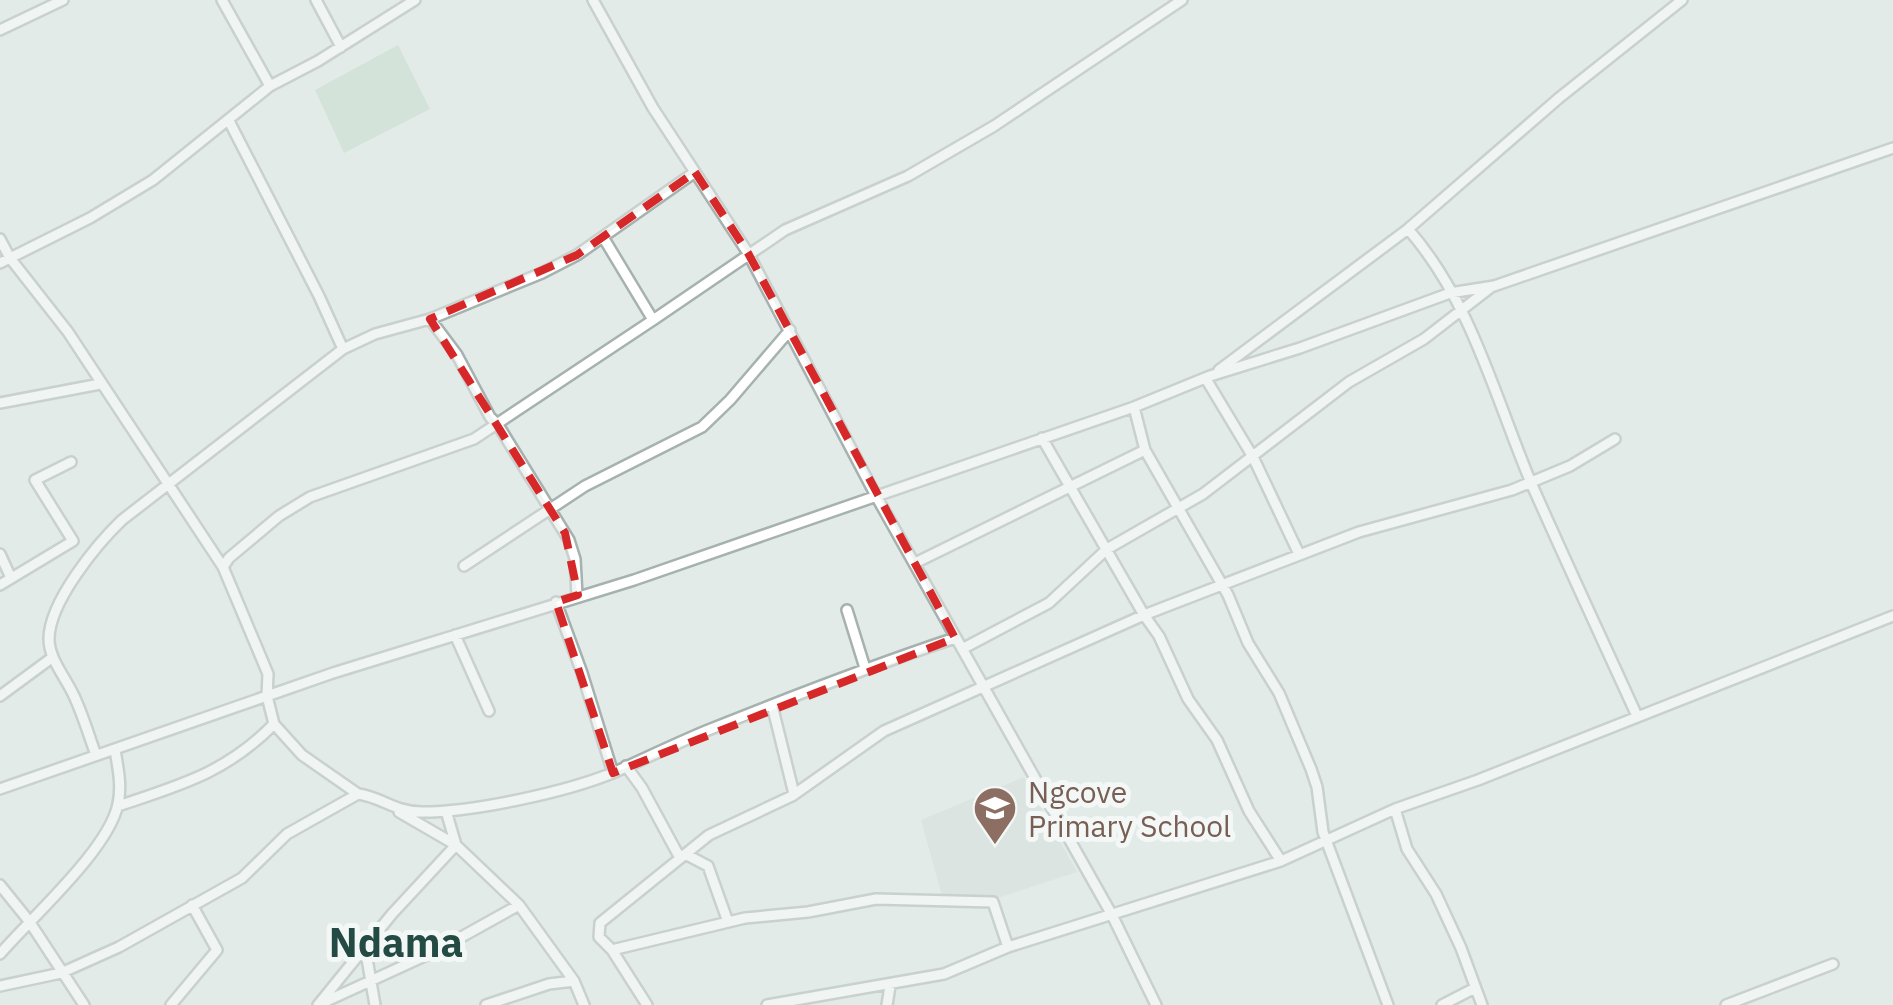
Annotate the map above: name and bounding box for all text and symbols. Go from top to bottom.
place label: Ngcove Primary School [1028,772,1231,845]
school or university icon: Ngcove Primary School [972,785,1018,846]
district label: Ndama [329,916,463,968]

